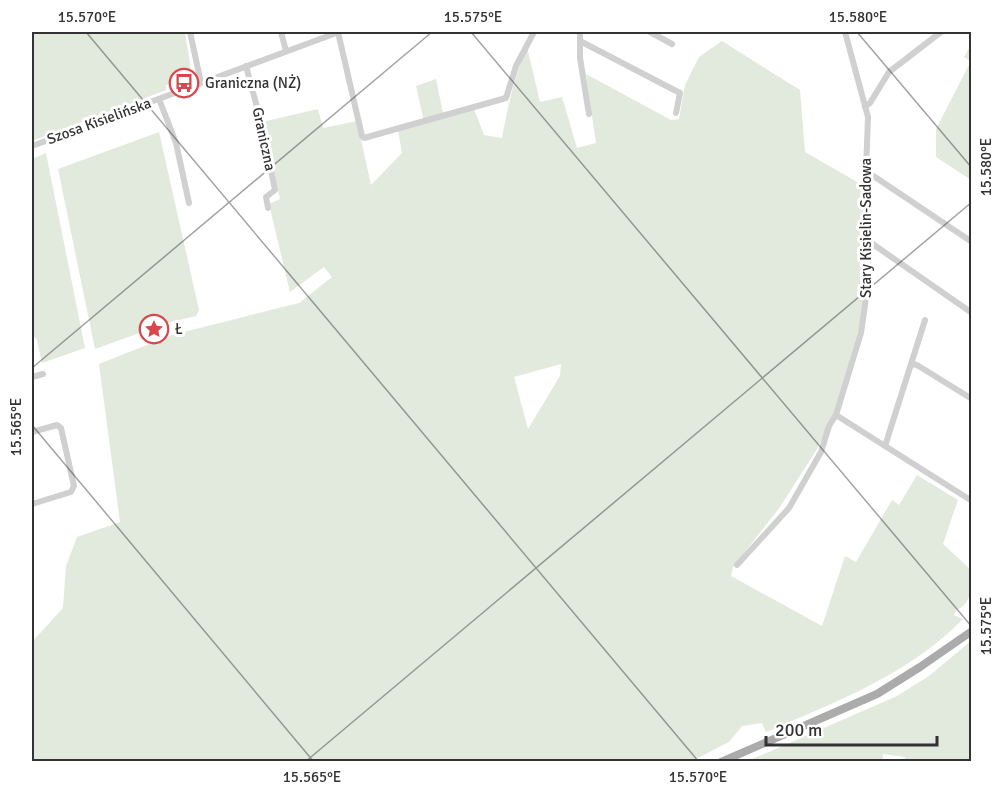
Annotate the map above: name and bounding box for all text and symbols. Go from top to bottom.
text: 15.570°E [58,8,116,26]
text: 15.575°E [444,8,502,26]
text: 15.580°E [829,8,887,26]
bus stop icon: Graniczna (NŻ) [168,67,200,99]
place label: Graniczna (NŻ) [205,74,301,92]
street label: Szosa Kisielińska [45,94,153,148]
street label: Graniczna [248,106,280,172]
text: 15.580°E [977,138,995,196]
street label: Stary Kisielin-Sadowa [857,158,875,298]
place icon: Ł [138,313,170,345]
place label: Ł [175,320,183,338]
text: 15.565°E [7,398,25,456]
text: 15.575°E [977,597,995,655]
scale bar [766,709,937,747]
text: 200 m [775,719,822,741]
text: 15.565°E [283,768,341,786]
text: 15.570°E [669,768,727,786]

